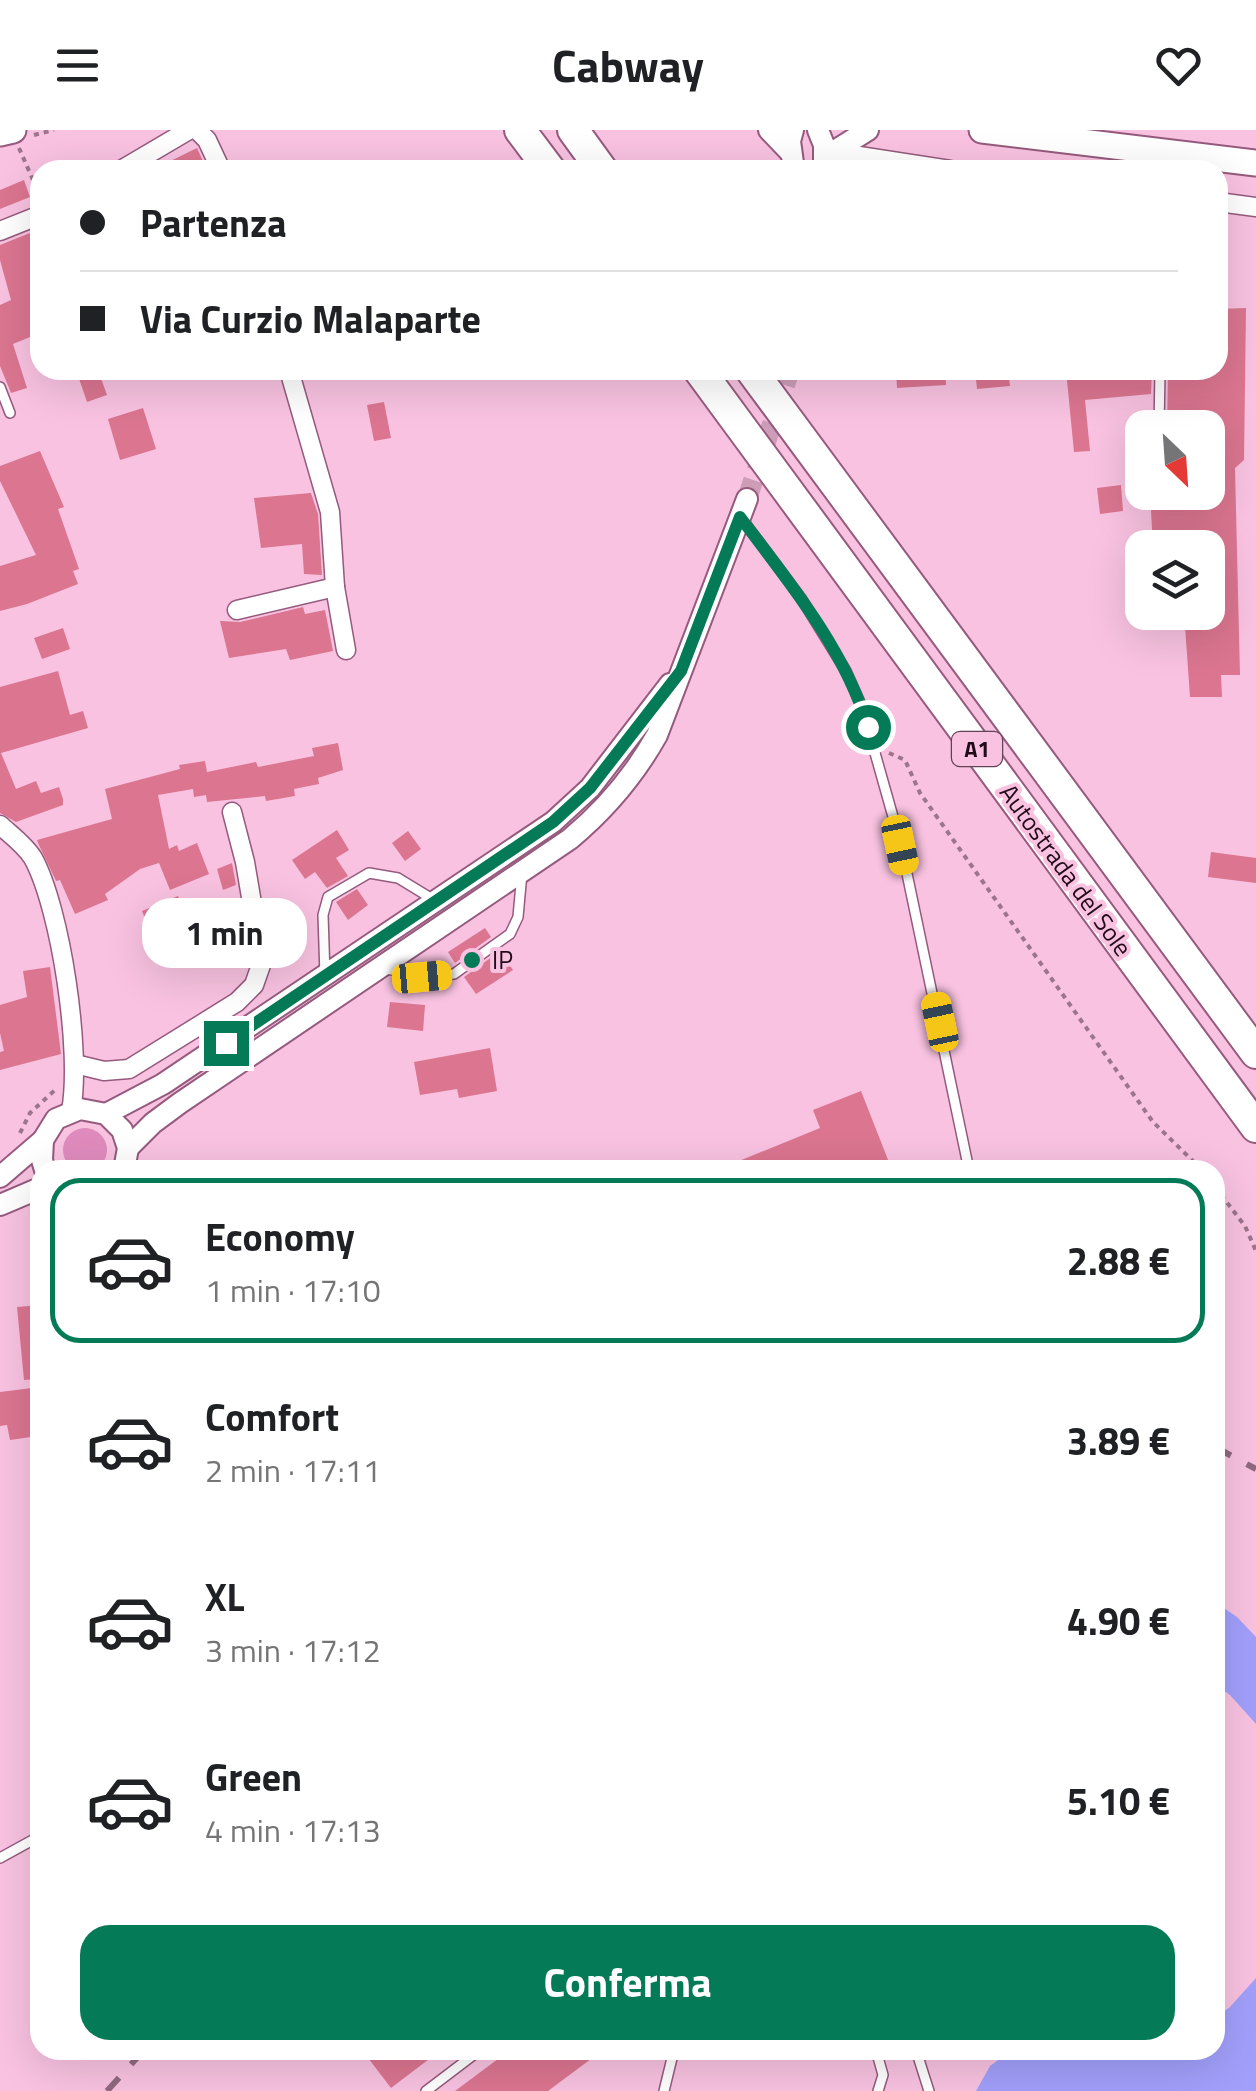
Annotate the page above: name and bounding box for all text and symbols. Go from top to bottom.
text: Cabway [552,31,704,99]
icon: menu [50,38,105,93]
icon: heart [1151,38,1206,93]
text: Partenza [140,194,287,252]
text: Via Curzio Malaparte [140,290,481,348]
north arrow [1125,410,1225,510]
map controls [1125,410,1225,630]
button: layers [1125,530,1225,630]
route start [846,705,891,750]
road number: A1 [952,732,1002,766]
street label: Autostrada del Sole [990,776,1142,964]
car [879,813,921,877]
callout: 1 min [144,898,308,968]
text: 1 min [186,909,263,957]
place label: IP [492,941,513,979]
marker: IP [461,949,483,971]
car [391,959,453,995]
car [919,990,961,1054]
route end [204,1021,249,1066]
text: Economy [205,1208,355,1266]
icon: car [85,1216,175,1306]
text: 2.88 € [1067,1232,1170,1290]
text: 1 min · 17:10 [205,1266,381,1314]
text: Comfort [205,1388,339,1446]
icon: car [85,1396,175,1486]
text: 3.89 € [1067,1412,1170,1470]
text: 2 min · 17:11 [205,1446,381,1494]
text: XL [205,1568,245,1626]
icon: car [85,1576,175,1666]
text: 4.90 € [1067,1592,1170,1650]
text: 3 min · 17:12 [205,1626,381,1674]
text: Green [205,1748,302,1806]
icon: car [85,1756,175,1846]
text: 5.10 € [1067,1772,1170,1830]
text: 4 min · 17:13 [205,1806,381,1854]
button: Conferma [80,1925,1175,2040]

